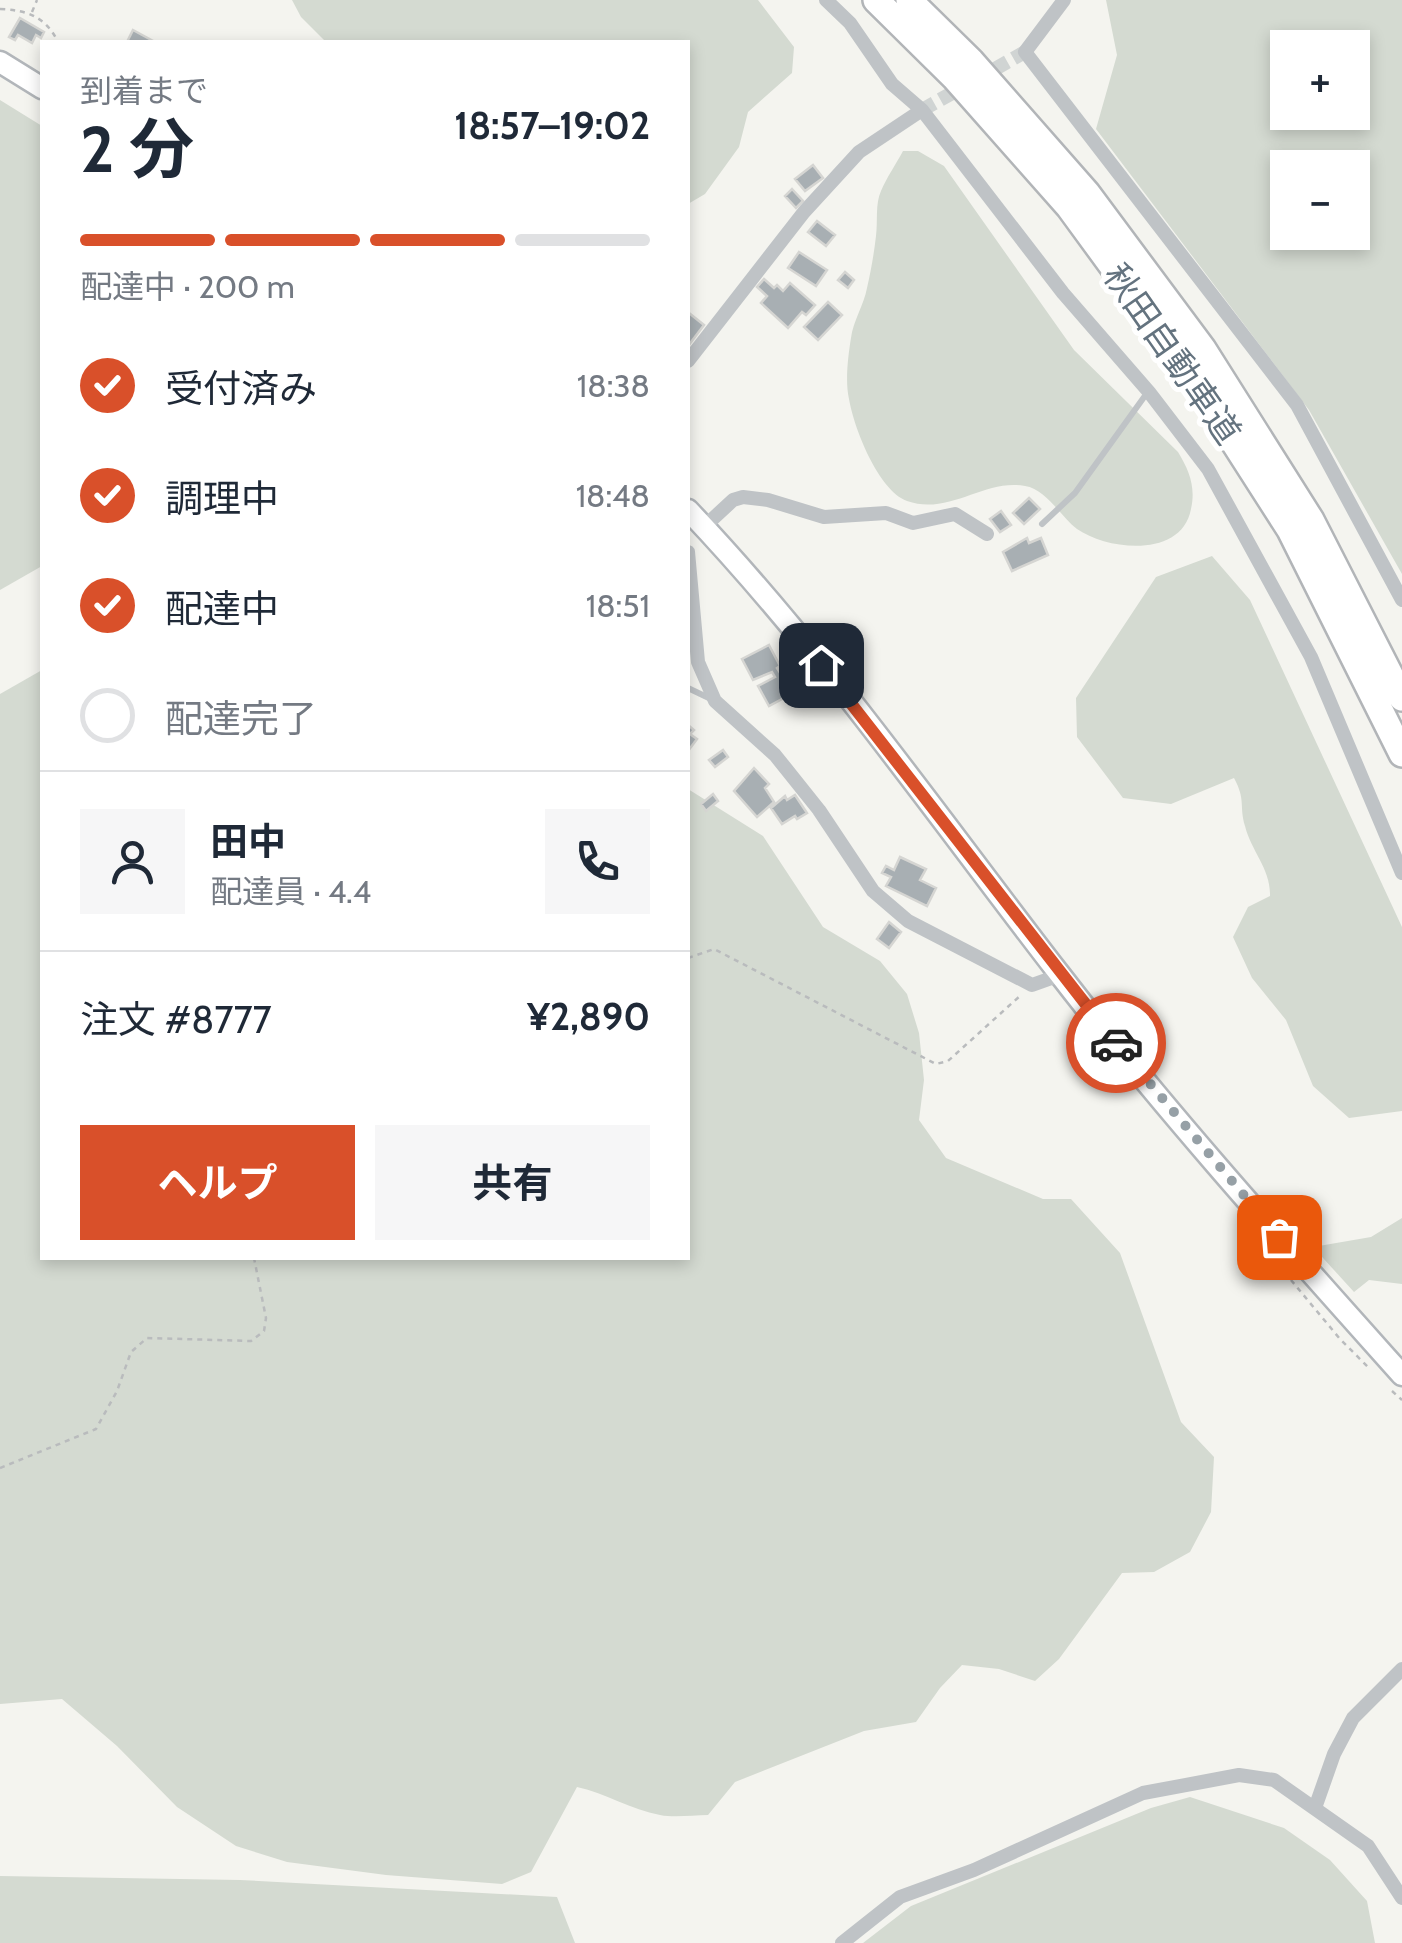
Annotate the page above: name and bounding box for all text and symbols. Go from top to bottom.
map controls [1270,30,1370,250]
button: + [1270,30,1370,130]
text: 到着まで [80,71,208,110]
text: 18:57–19:02 [454,102,650,149]
text: 2 分 [80,109,194,188]
button: − [1270,150,1370,250]
street label: 秋田自動車道 [1095,255,1250,452]
text: 配達中 · 200 m [80,267,295,306]
icon: check [80,358,135,413]
text: 受付済み [165,365,317,412]
text: 18:38 [577,366,650,405]
icon: check [80,468,135,523]
text: 調理中 [165,475,279,522]
text: 18:48 [576,476,650,515]
icon: check [80,578,135,633]
text: 配達中 [165,585,279,632]
text: 18:51 [586,586,650,625]
pin [779,623,864,708]
icon: home [794,638,849,693]
text: 配達完了 [165,695,317,742]
button: person [80,809,185,914]
button: phone [545,809,650,914]
text: 田中 [210,818,286,865]
text: 配達員 · 4.4 [210,872,371,911]
text: ¥2,890 [527,993,650,1040]
courier [1066,993,1166,1093]
text: 注文 #8777 [80,996,272,1043]
icon: car [1089,1016,1144,1071]
button: ヘルプ [80,1125,355,1240]
button: 共有 [375,1125,650,1240]
pin [1237,1195,1322,1280]
icon: bag [1252,1210,1307,1265]

